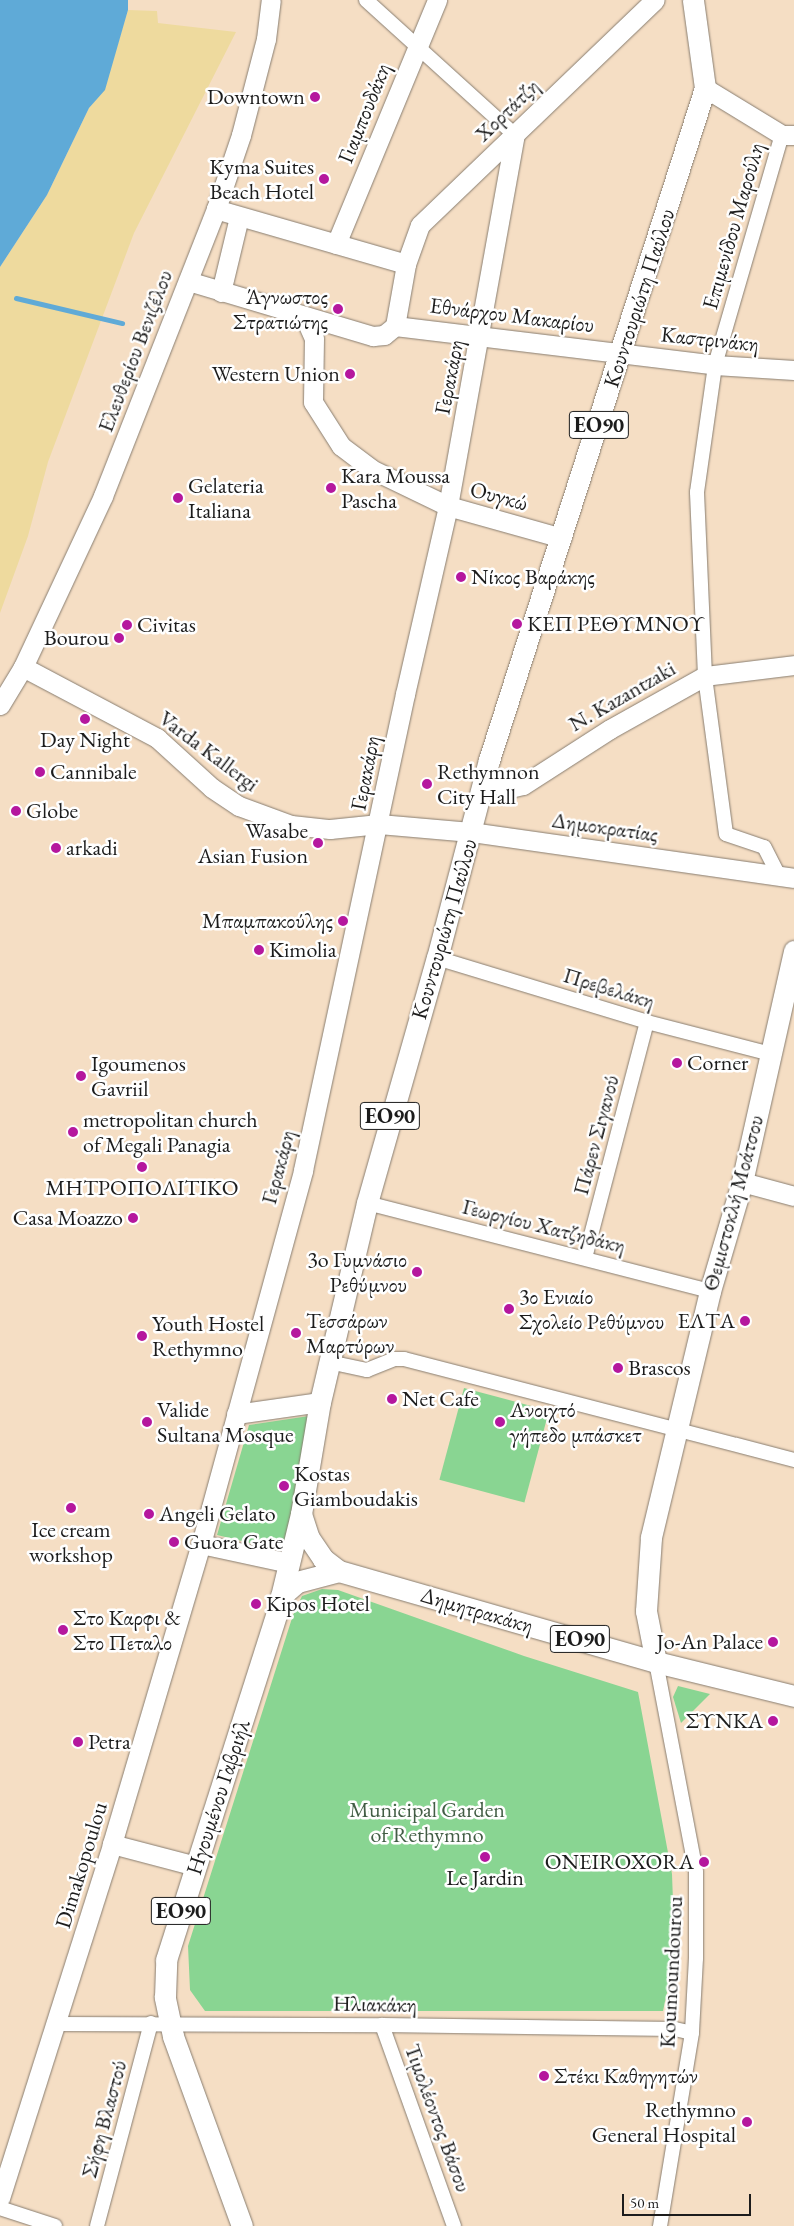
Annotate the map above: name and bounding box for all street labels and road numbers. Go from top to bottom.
street label: Γιαμπουδάκη [332,59,396,167]
street label: Χορτάτζη [469,73,545,147]
street label: Επιμενίδου Μαρούλη [697,140,769,312]
street label: Κουντουριώτη Παύλου [598,205,680,391]
street label: Ελευθερίου Βενιζέλου [92,266,178,436]
street label: Εθνάρχου Μακαρίου [428,292,596,338]
street label: Καστρινάκη [660,321,760,357]
street label: Γερακάρη [429,337,469,417]
road number: ΕΟ90 [568,406,630,444]
street label: Ουγκώ [467,476,531,516]
street label: N. Kazantzaki [564,655,680,737]
street label: Varda Kallergi [154,705,264,797]
street label: Γερακάρη [345,733,385,813]
street label: Δημοκρατίας [550,806,660,848]
street label: Κουντουριώτη Παύλου [406,836,482,1022]
street label: Πρεβελάκη [560,962,658,1014]
street label: Πάρεν Σιγανού [567,1072,625,1198]
road number: ΕΟ90 [359,1098,421,1134]
street label: Θεμιστοκλή Μοάτσου [697,1112,769,1294]
street label: Γερακάρη [255,1127,301,1207]
street label: Γεωργίου Χατζηδάκη [460,1193,628,1259]
street label: Δημητρακάκη [418,1581,536,1639]
road number: ΕΟ90 [549,1620,611,1658]
street label: Ηγουμένου Γαβριήλ [180,1716,256,1878]
street label: Dimakopoulou [49,1799,113,1931]
road number: ΕΟ90 [150,1892,212,1930]
street label: Koumoundourou [654,1895,688,2049]
street label: Ηλιακάκη [333,1990,417,2018]
street label: Τιμολέοντος Βάσου [399,2040,477,2196]
street label: Σήφη Βλαστού [76,2057,132,2181]

